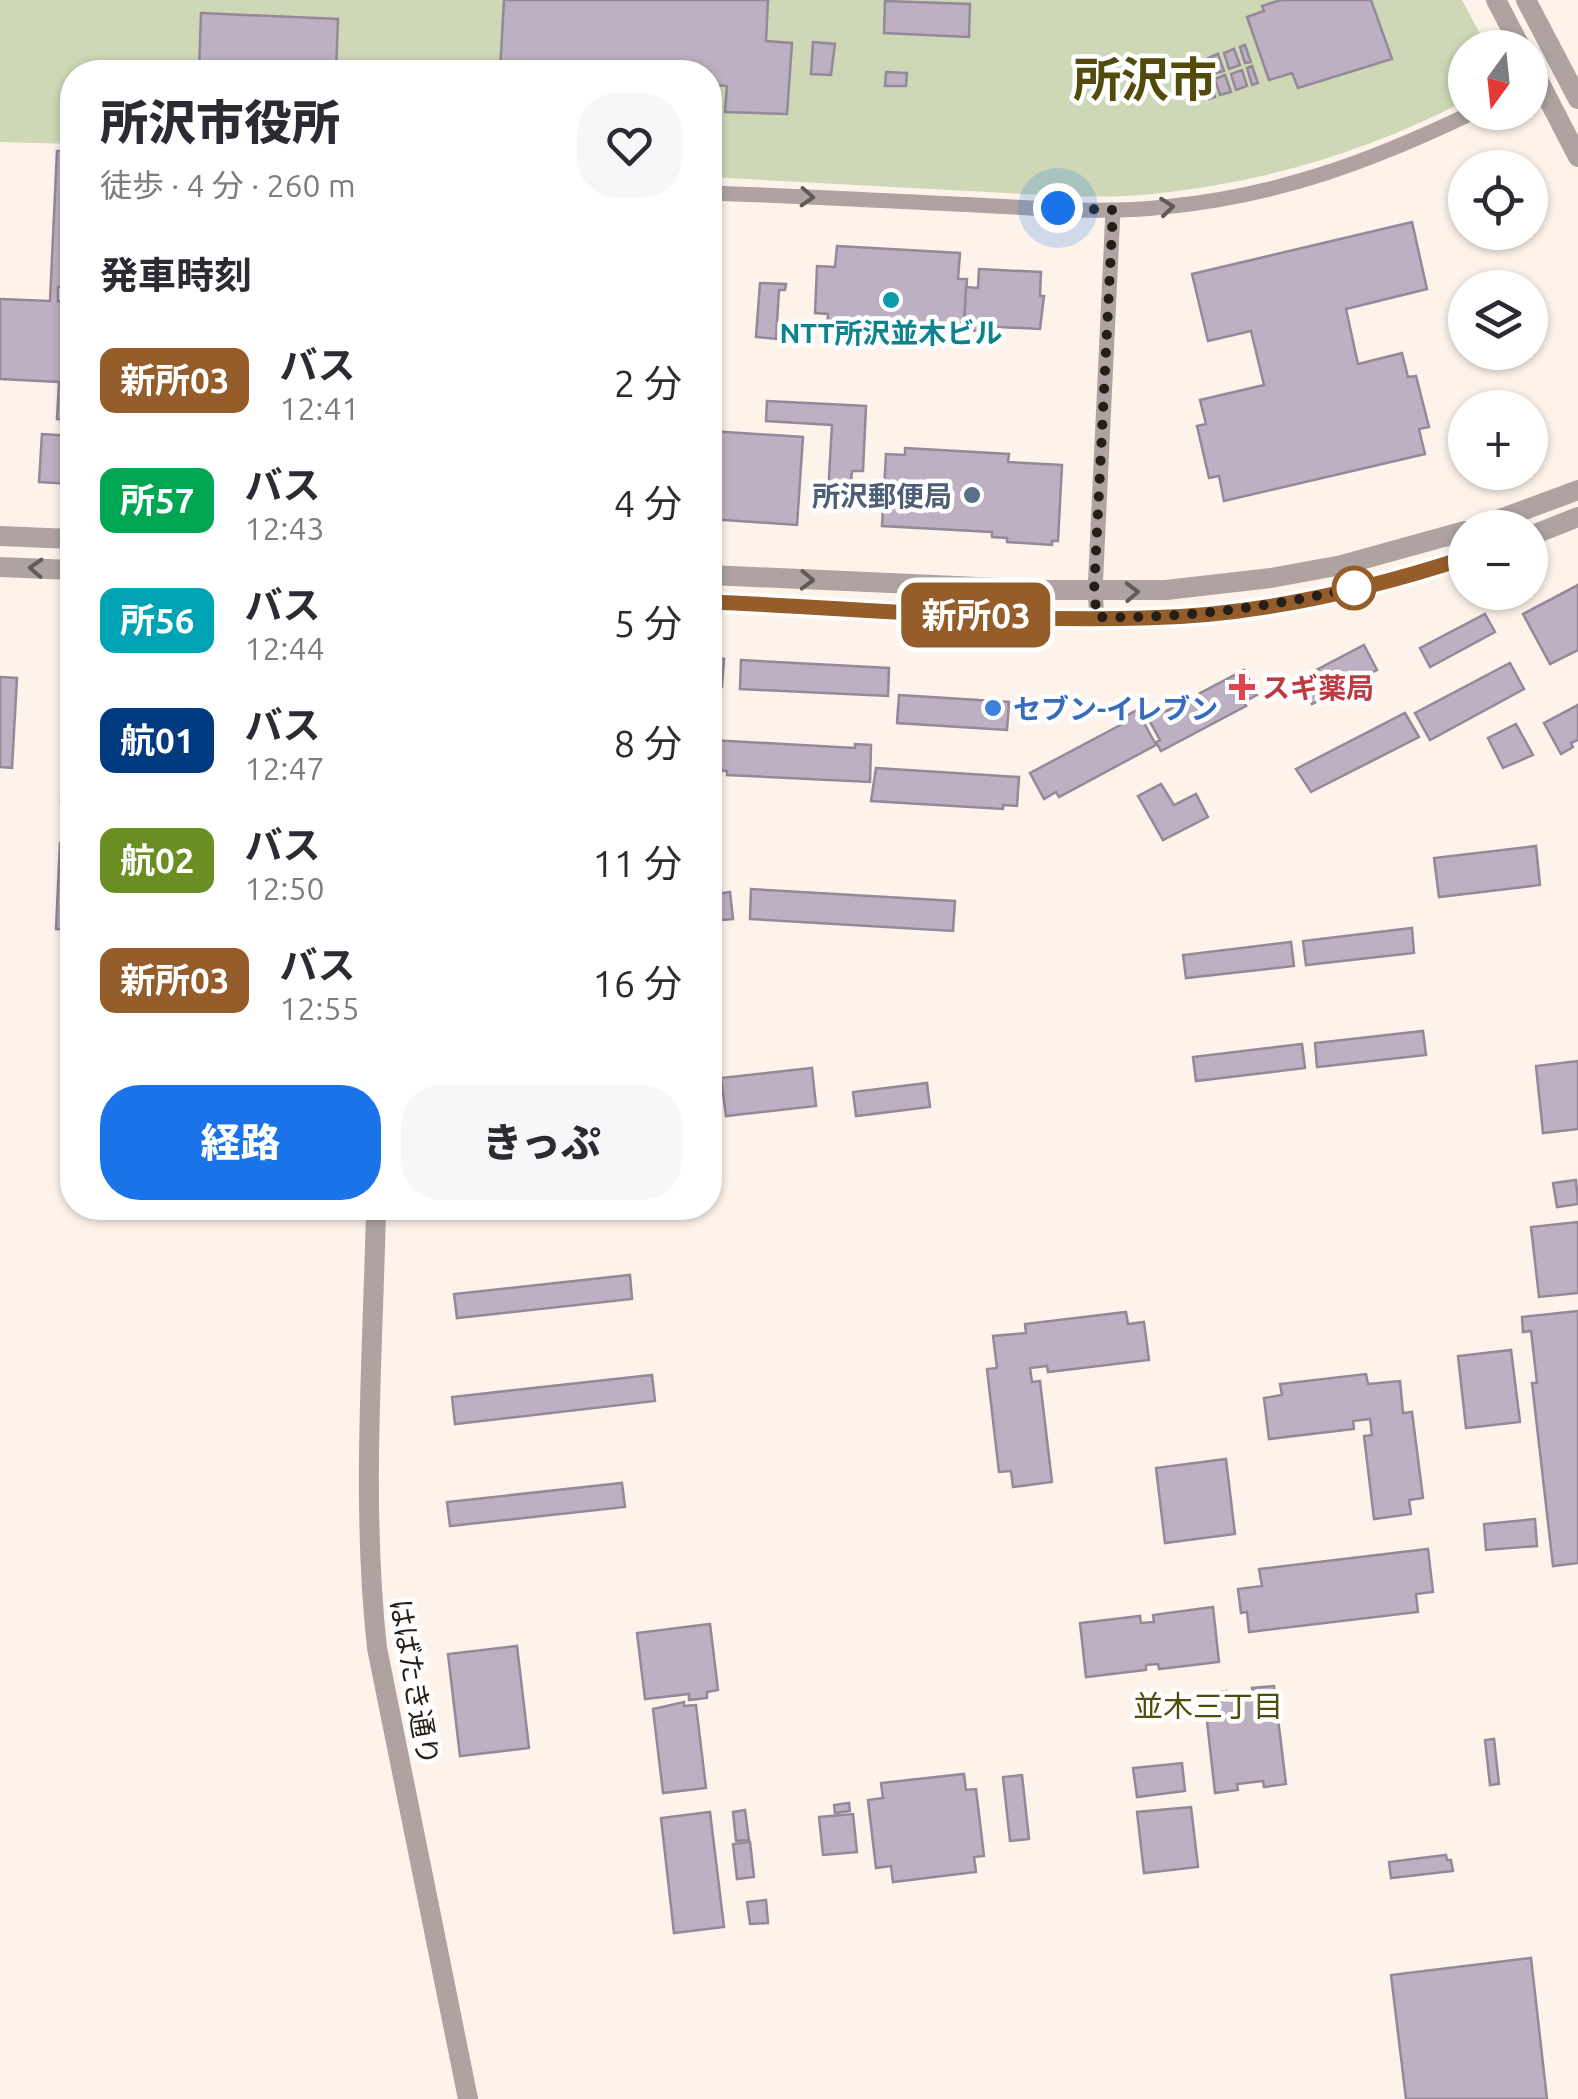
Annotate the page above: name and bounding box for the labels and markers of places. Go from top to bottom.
marker: NTT所沢並木ビル [880,289,902,311]
place label: NTT所沢並木ビル [779,317,1003,348]
place label: 所沢郵便局 [812,480,952,511]
marker: 所沢郵便局 [961,484,983,506]
unlabelled marker [1333,567,1375,609]
place label: スギ薬局 [1262,672,1374,703]
marker: スギ薬局 [1231,676,1253,698]
place label: セブン-イレブン [1013,693,1218,724]
marker: セブン-イレブン [982,697,1004,719]

